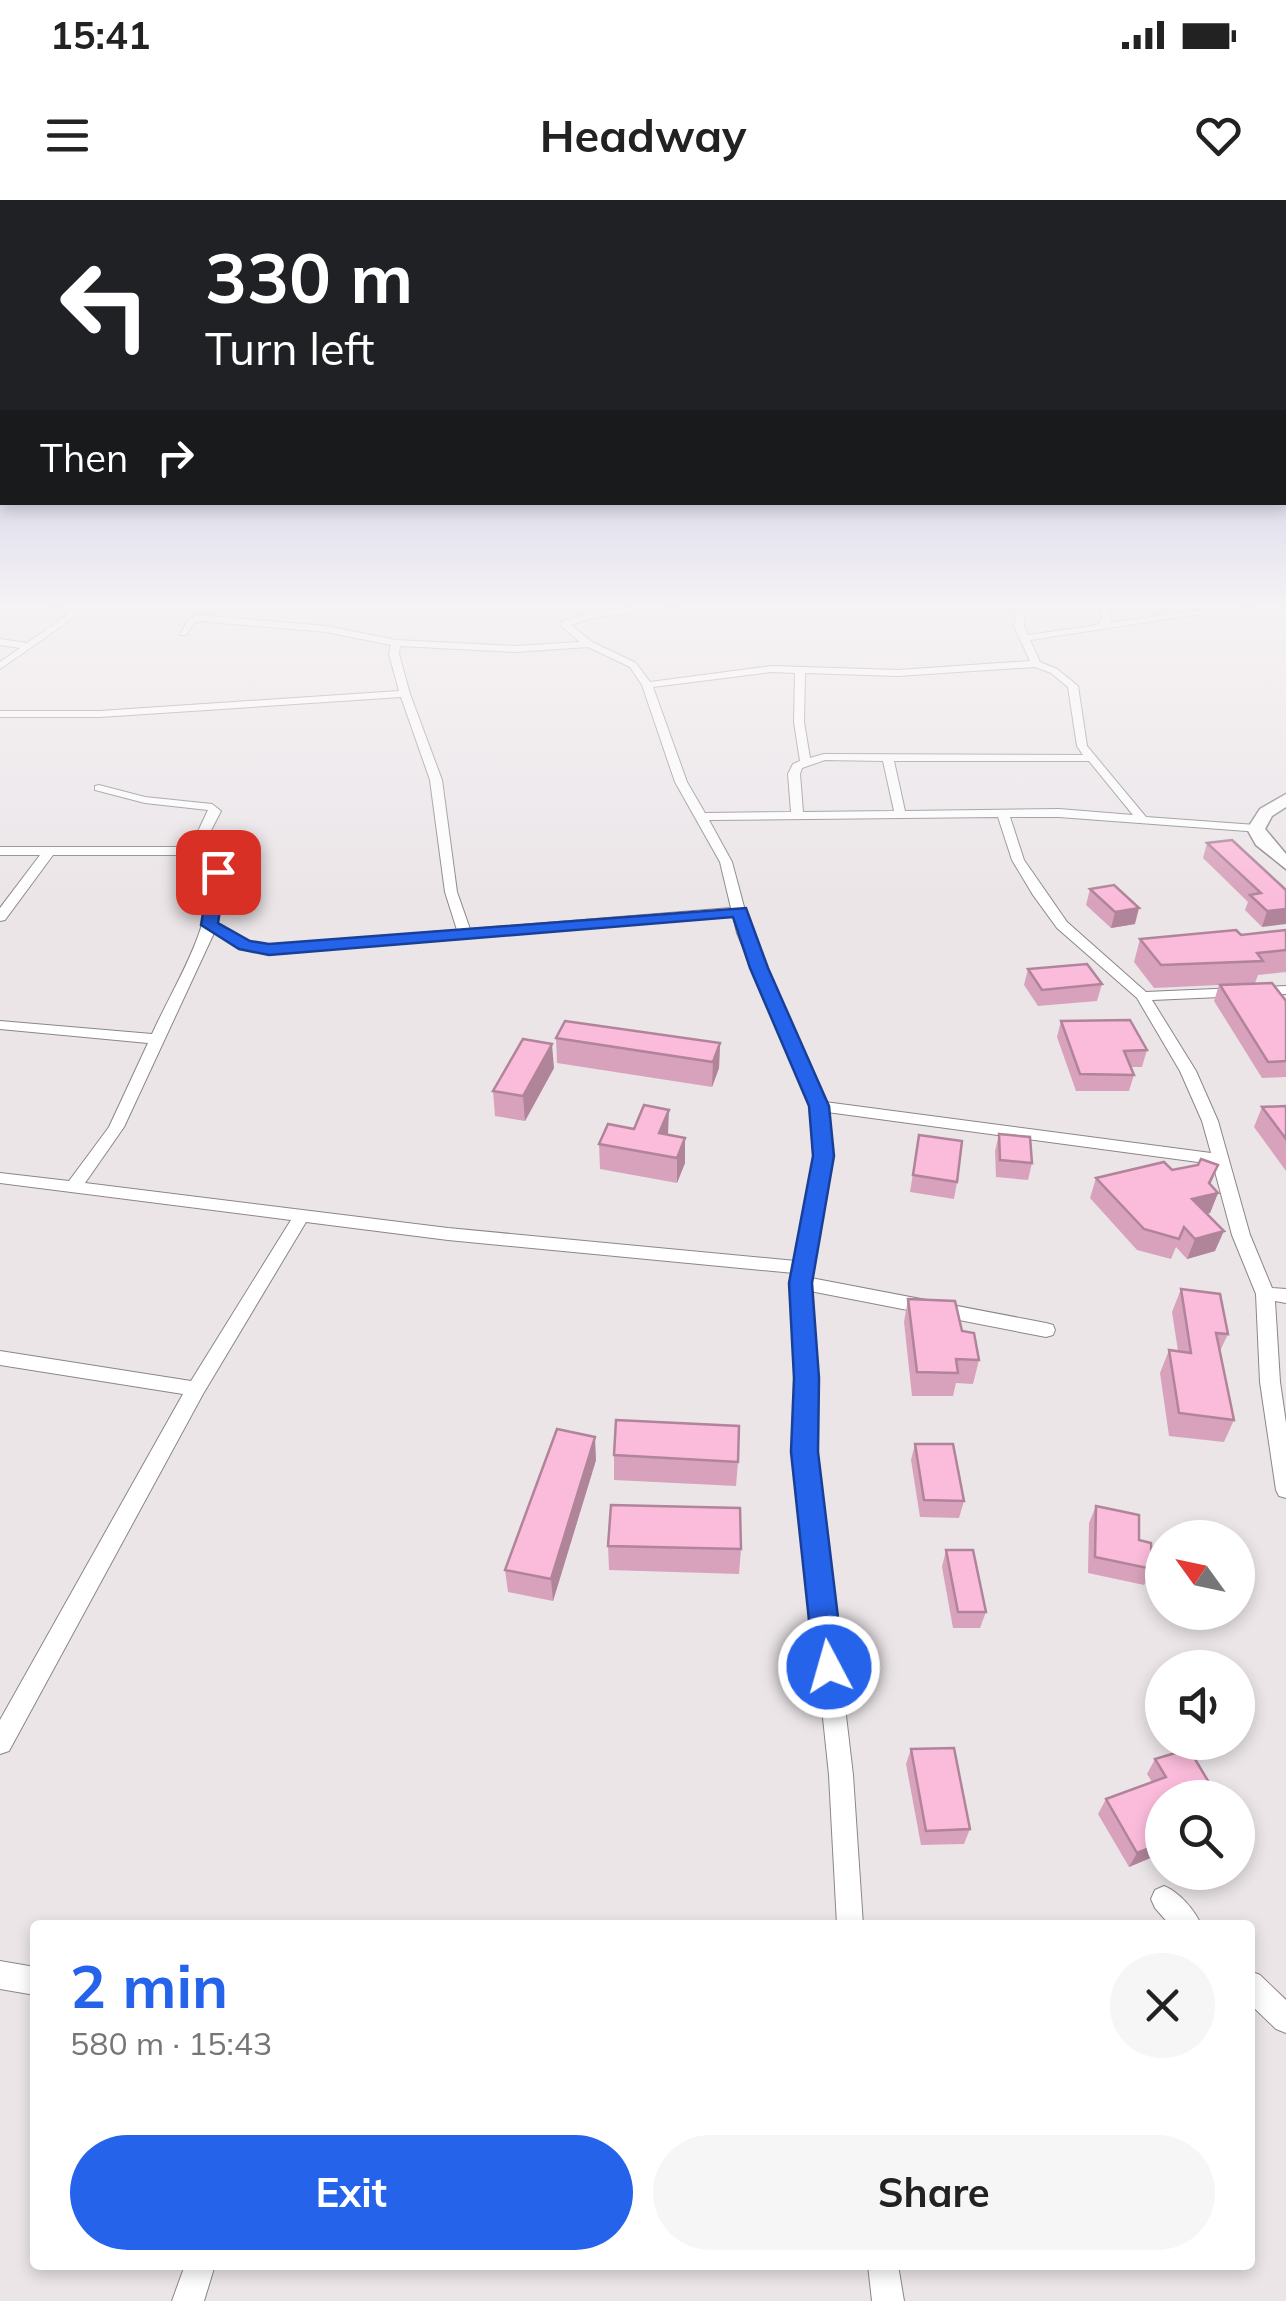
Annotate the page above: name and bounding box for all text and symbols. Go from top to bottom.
text: 15:41 [50,11,151,59]
text: Headway [540,107,746,163]
icon: menu [40,108,95,163]
icon: heart [1191,108,1246,163]
text: 330 m [205,233,413,321]
icon: left [40,240,170,370]
text: Turn left [205,320,374,376]
icon: right [148,430,203,485]
text: Then [40,434,128,482]
pin [176,830,261,915]
icon: arrive [191,845,246,900]
north arrow [1145,1520,1255,1630]
map controls [1145,1520,1255,1890]
position arrow [777,1615,881,1719]
button: sound [1145,1650,1255,1760]
button: search [1145,1780,1255,1890]
text: 2 min [70,1948,228,2023]
button: close [1110,1953,1215,2058]
text: 580 m · 15:43 [70,2023,272,2063]
button: Exit [70,2135,633,2250]
button: Share [653,2135,1215,2250]

